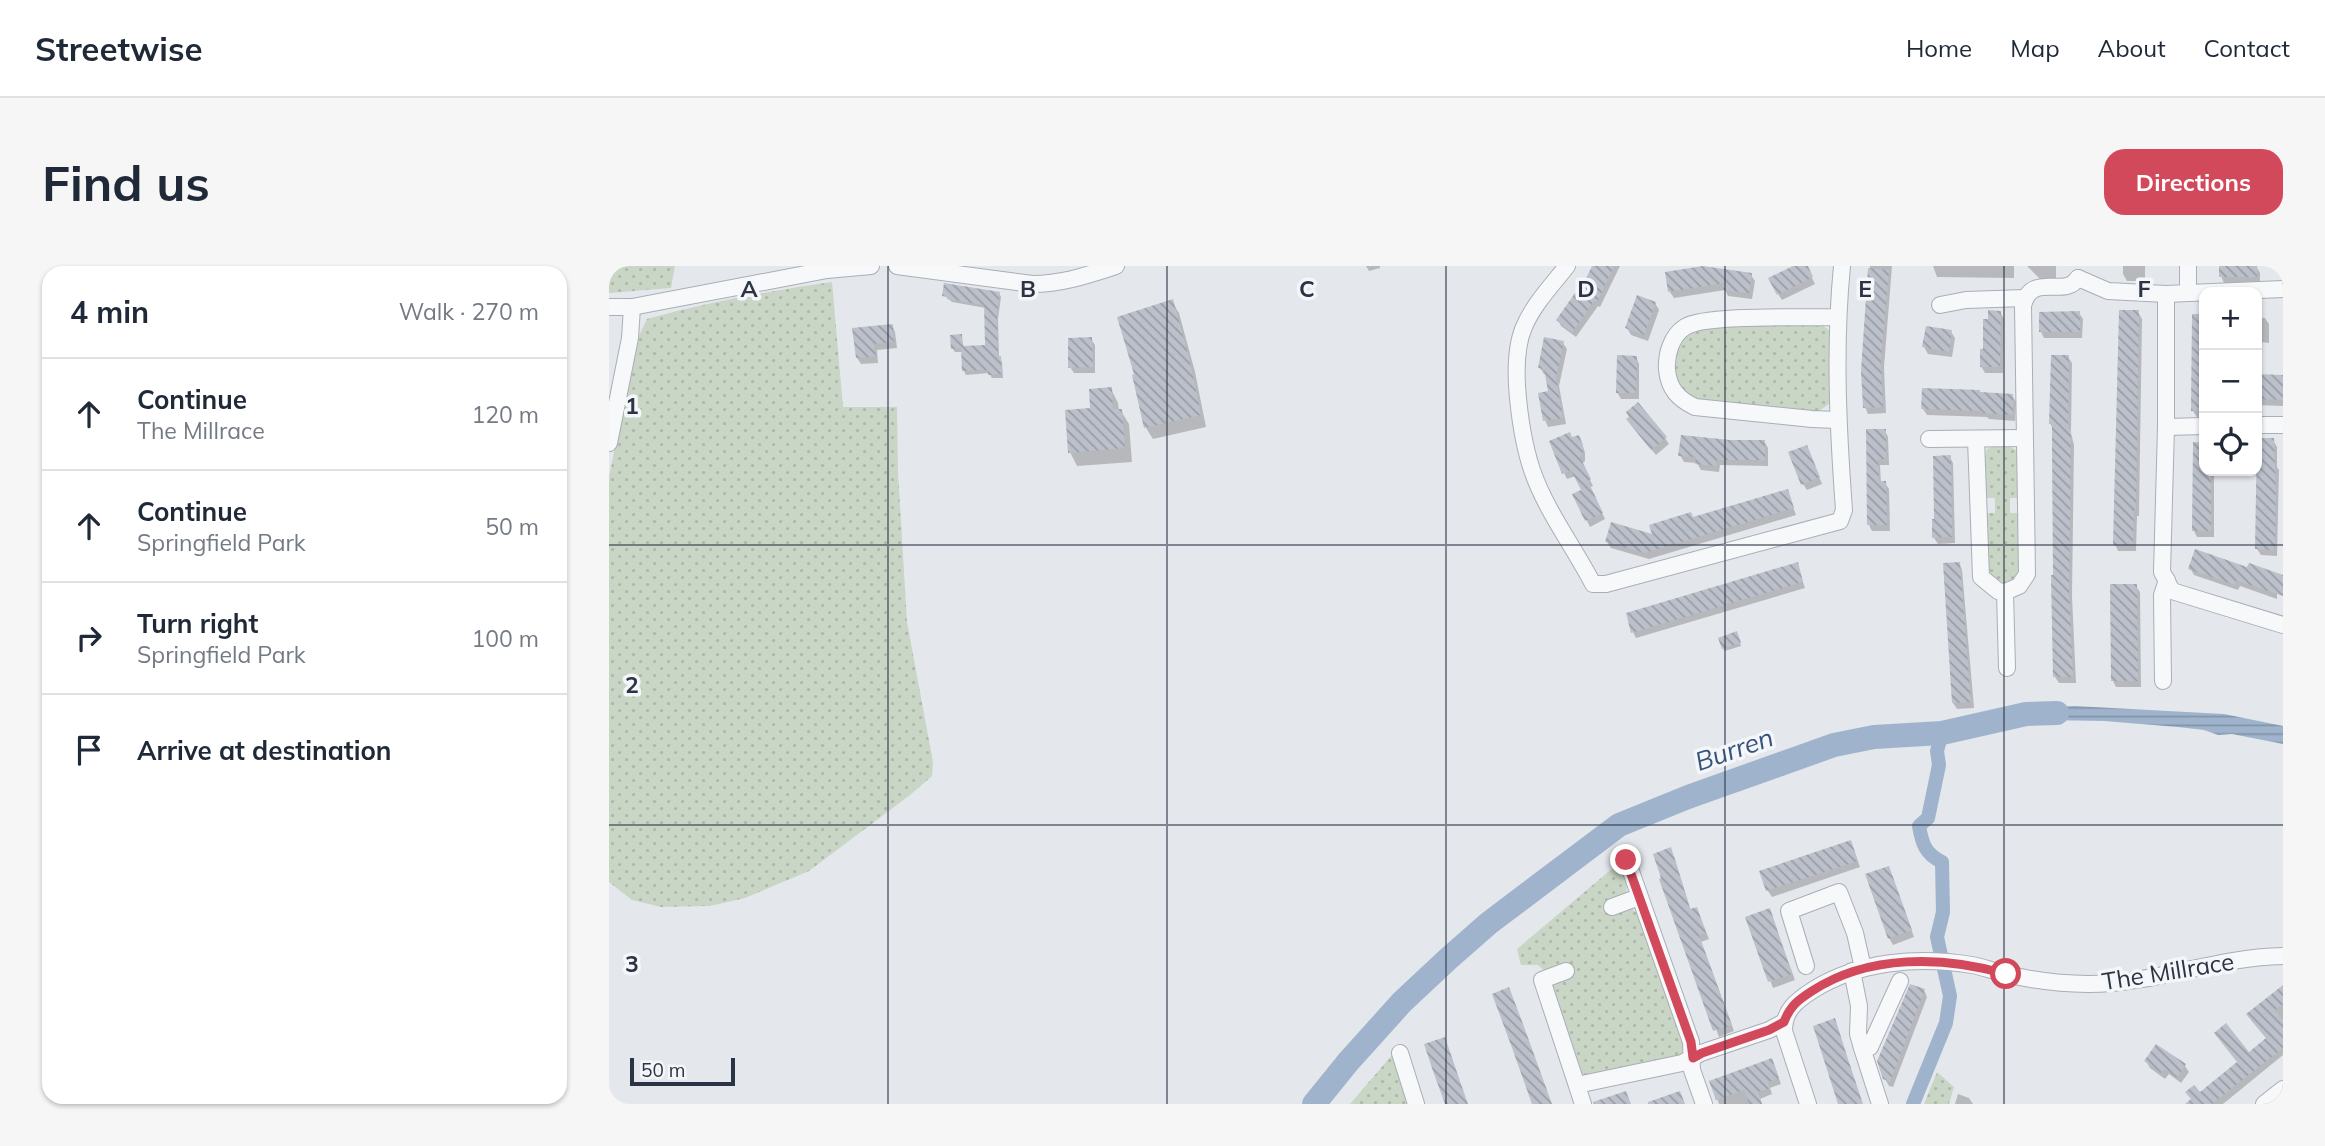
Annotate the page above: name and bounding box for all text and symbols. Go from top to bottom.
text: Streetwise [35,28,203,69]
text: Home [1906,33,1972,63]
text: Map [2010,33,2060,63]
text: About [2098,33,2166,63]
text: Contact [2204,33,2290,63]
button: Directions [2104,149,2283,215]
text: Find us [42,152,210,213]
text: A [740,274,758,303]
text: B [1020,274,1036,303]
text: C [1299,274,1315,303]
text: D [1577,274,1595,303]
text: E [1858,274,1872,303]
text: F [2137,274,2151,303]
map controls [2199,287,2262,476]
button: + [2199,287,2262,350]
text: 4 min [70,293,149,331]
text: Walk · 270 m [399,297,539,326]
button: − [2199,350,2262,413]
text: Continue [137,383,247,416]
text: 1 [625,391,639,420]
icon: ahead [70,395,108,433]
text: 120 m [471,400,539,429]
button: locate [2199,413,2262,476]
text: The Millrace [137,416,265,445]
text: Continue [137,495,247,528]
icon: ahead [70,507,108,545]
text: 50 m [485,512,539,541]
text: Springfield Park [137,528,306,557]
text: Turn right [137,607,258,640]
icon: right [70,619,108,657]
text: 100 m [471,624,539,653]
text: Springfield Park [137,640,306,669]
text: 2 [625,670,639,699]
water label: Burren [1690,720,1778,778]
icon: arrive [70,731,108,769]
text: Arrive at destination [137,734,392,767]
route end [1610,844,1641,875]
street label: The Millrace [2100,946,2236,996]
text: 3 [625,949,639,978]
route start [1990,958,2021,989]
scale bar [630,1055,735,1087]
text: 50 m [641,1058,685,1082]

